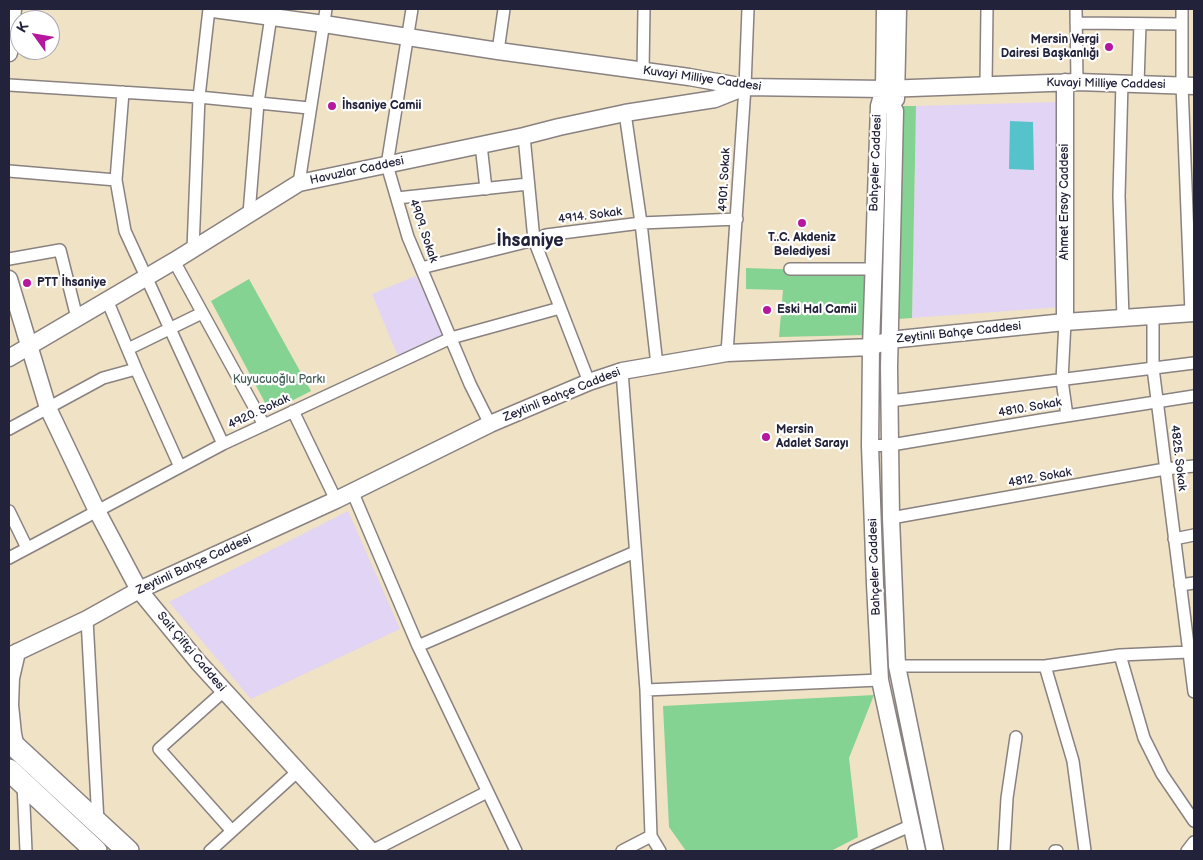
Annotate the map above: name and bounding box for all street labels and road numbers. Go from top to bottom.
street label: Kuvayi Milliye Caddesi [642,64,762,94]
street label: Kuvayi Milliye Caddesi [1046,76,1166,92]
street label: Bahçeler Caddesi [867,114,885,212]
street label: Ahmet Ersoy Caddesi [1058,144,1072,260]
street label: 4901. Sokak [716,148,734,212]
street label: Havuzlar Caddesi [309,154,405,188]
street label: 4909. Sokak [405,197,441,265]
street label: 4914. Sokak [557,205,623,227]
street label: Zeytinli Bahçe Caddesi [896,319,1022,347]
street label: Zeytinli Bahçe Caddesi [501,365,623,425]
street label: 4920. Sokak [226,391,292,433]
street label: 4810. Sokak [997,395,1063,421]
street label: 4825. Sokak [1167,424,1189,492]
street label: 4812. Sokak [1007,465,1073,491]
street label: Bahçeler Caddesi [866,518,884,616]
street label: Zeytinli Bahçe Caddesi [134,532,254,598]
street label: Sait Çiftçi Caddesi [153,609,229,695]

